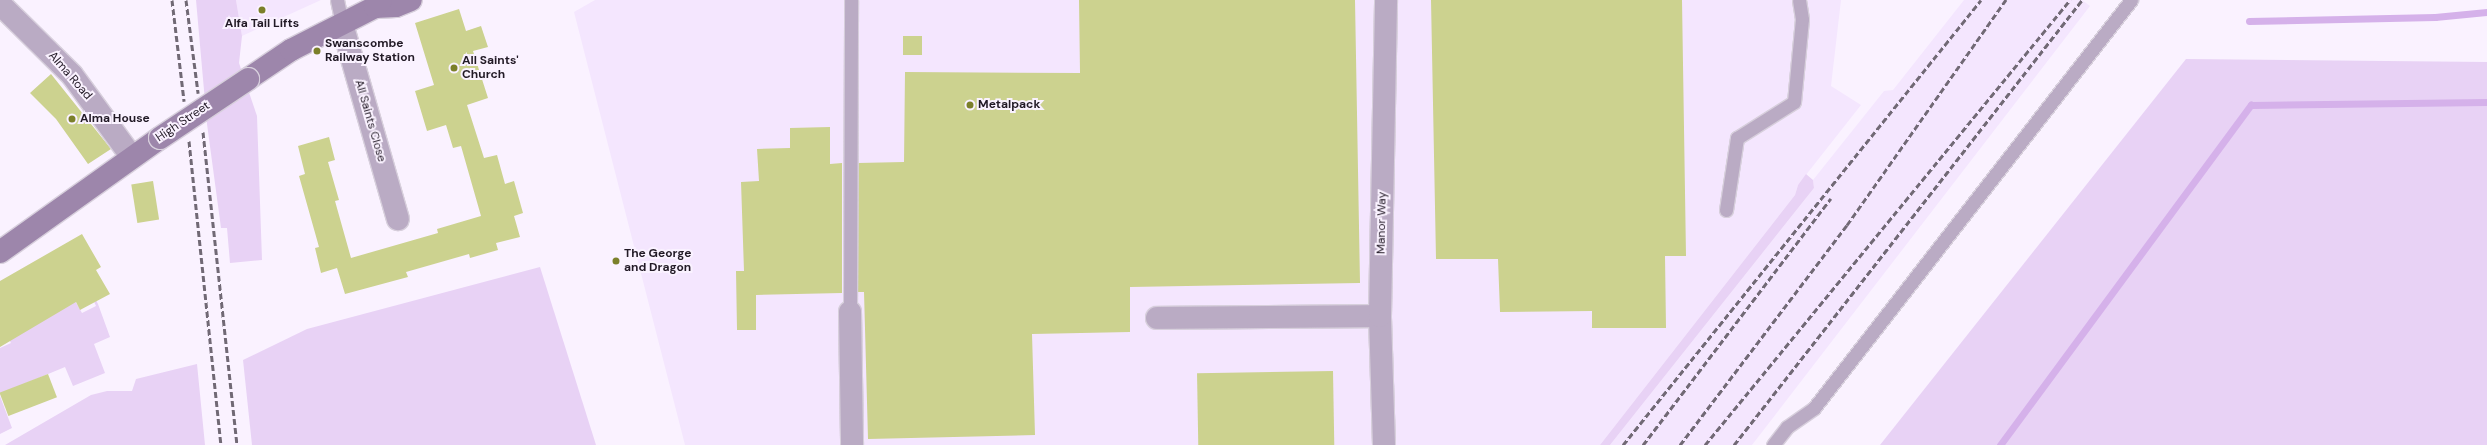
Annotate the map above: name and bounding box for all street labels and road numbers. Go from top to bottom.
street label: Alma Road [45,49,95,103]
street label: All Saints Close [351,78,389,164]
street label: High Street [153,99,213,145]
street label: Manor Way [1374,192,1390,254]

